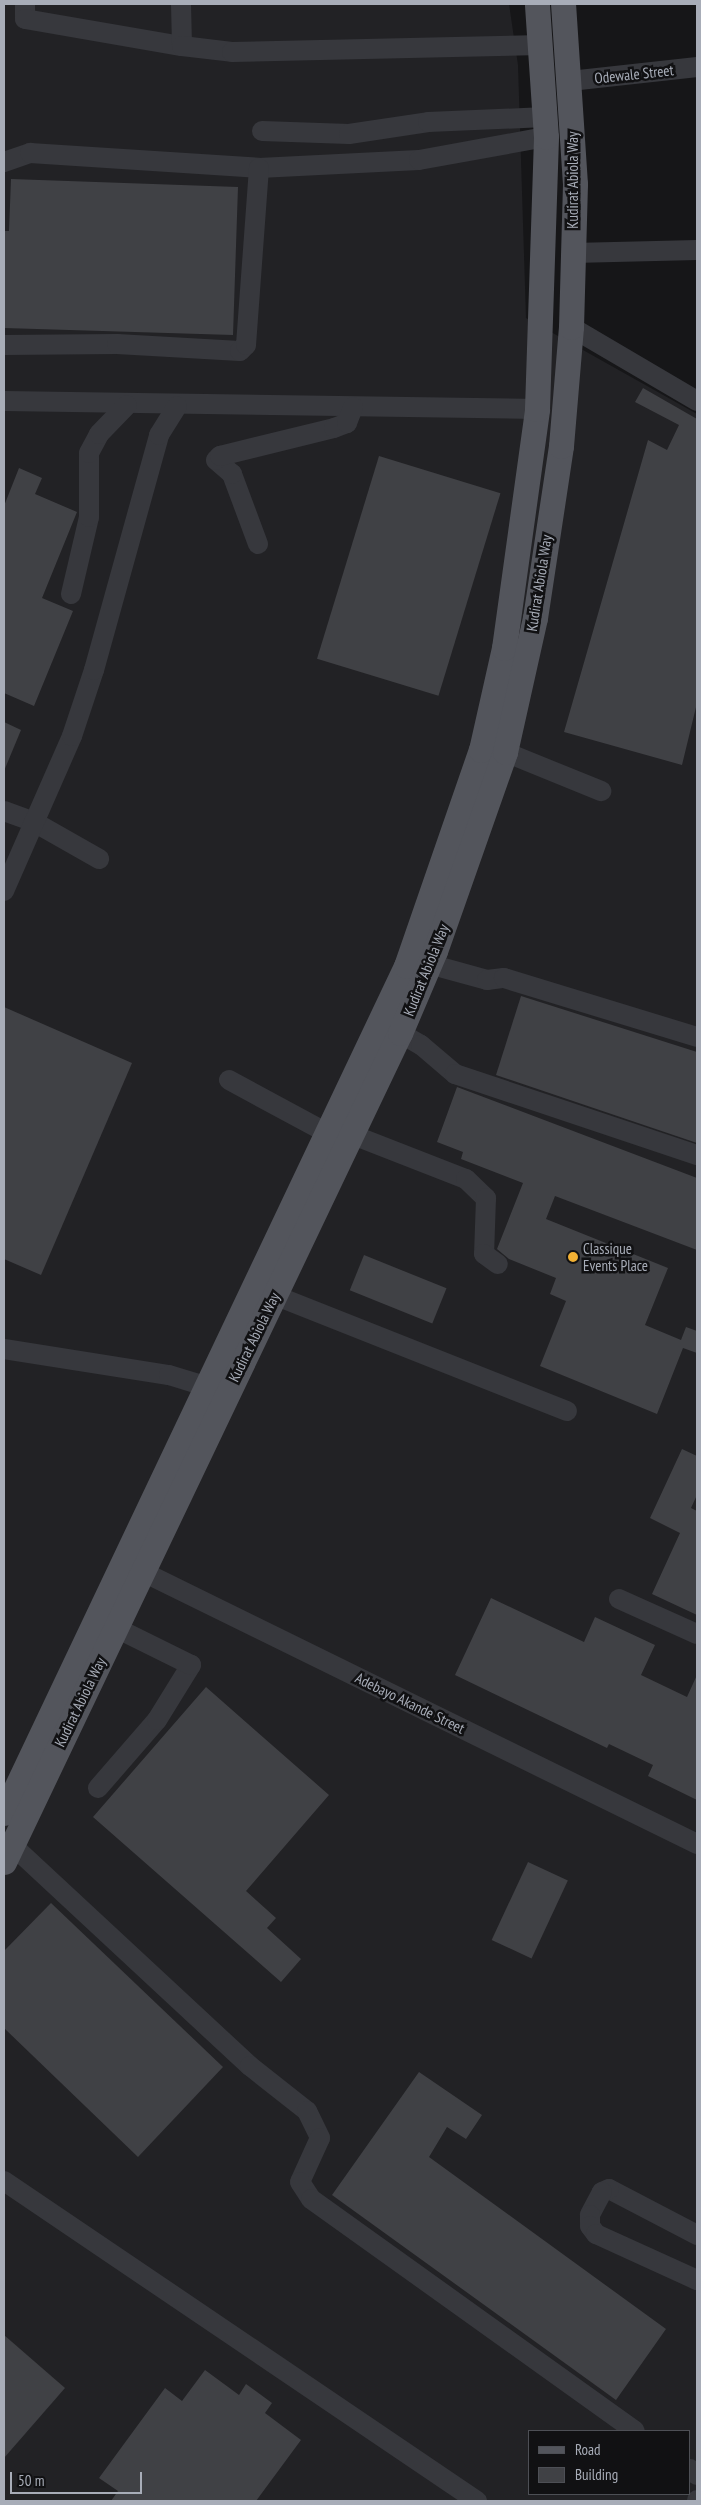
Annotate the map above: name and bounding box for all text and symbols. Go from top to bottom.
street label: Odewale Street [593,61,675,87]
street label: Kudirat Abiola Way [564,131,582,229]
street label: Kudirat Abiola Way [522,533,556,633]
street label: Kudirat Abiola Way [399,921,453,1019]
place label: Classique Events Place [583,1239,648,1274]
marker: Classique Events Place [567,1251,579,1263]
street label: Kudirat Abiola Way [224,1289,284,1385]
street label: Kudirat Abiola Way [50,1654,110,1750]
street label: Adebayo Akande Street [352,1669,468,1737]
legend [528,2430,691,2495]
text: Road [575,2440,601,2459]
scale bar [12,2462,145,2494]
text: Building [575,2465,618,2484]
text: 50 m [18,2471,44,2490]

